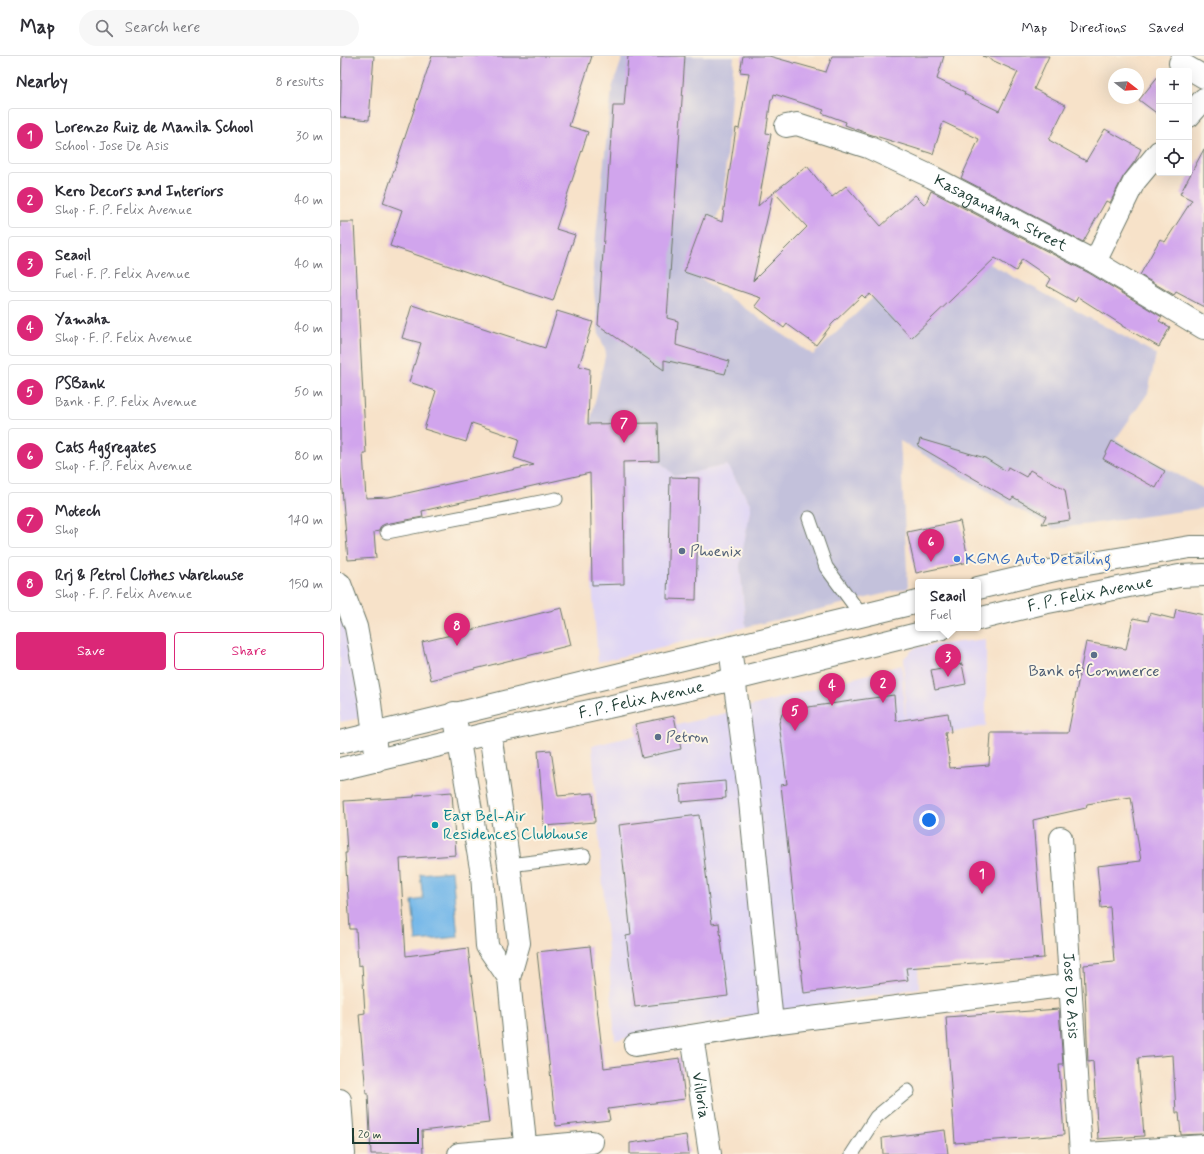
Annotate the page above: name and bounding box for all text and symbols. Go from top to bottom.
search box [79,10,359,46]
text: Map [20,15,55,40]
icon: search [93,17,115,39]
text: Search here [125,18,200,38]
text: Map [1021,19,1047,37]
text: Directions [1069,19,1127,37]
text: Saved [1149,19,1184,37]
north arrow [1108,68,1144,104]
map controls [1156,68,1192,176]
button: + [1156,68,1192,104]
text: Nearby [16,71,68,93]
text: 8 results [276,74,324,91]
button: − [1156,104,1192,140]
text: Lorenzo Ruiz de Manila School [55,118,253,138]
text: 1 [27,128,33,145]
text: 30 m [296,128,323,145]
text: School · Jose De Asis [55,138,169,155]
button: locate [1156,140,1192,176]
street label: Kasaganahan Street [931,169,1071,256]
text: Kero Decors and Interiors [55,182,224,202]
text: 2 [27,192,33,209]
text: 40 m [294,192,323,209]
text: Shop · F. P. Felix Avenue [55,202,192,219]
text: Seaoil [55,246,91,266]
text: 3 [27,256,33,273]
text: 40 m [294,256,323,273]
text: Fuel · F. P. Felix Avenue [55,266,190,283]
text: Yamaha [55,310,110,330]
text: 4 [26,320,34,337]
text: 40 m [294,320,323,337]
text: Shop · F. P. Felix Avenue [55,330,192,347]
text: PSBank [55,374,105,394]
text: 5 [26,384,34,401]
text: 50 m [294,384,323,401]
text: Bank · F. P. Felix Avenue [55,394,197,411]
pin: 7 [611,410,637,443]
text: Cats Aggregates [55,438,156,458]
text: 6 [27,448,33,465]
text: 80 m [294,448,323,465]
text: Shop · F. P. Felix Avenue [55,458,192,475]
text: Motech [55,502,101,522]
text: 7 [26,512,34,529]
text: 140 m [288,512,323,529]
text: Shop [55,522,79,539]
pin: 6 [918,529,944,562]
place label: Phoenix [690,541,741,562]
marker: Phoenix [677,546,687,556]
place label: KGMG Auto Detailing [965,549,1111,571]
marker: KGMG Auto Detailing [952,554,962,564]
text: Rrj & Petrol Clothes Warehouse [55,566,244,586]
street label: F. P. Felix Avenue [1025,571,1155,617]
text: 8 [26,576,34,593]
text: 150 m [289,576,323,593]
popup [915,579,981,631]
text: Shop · F. P. Felix Avenue [55,586,192,603]
text: Seaoil [930,587,966,607]
text: Fuel [930,607,952,624]
pin: 8 [444,613,470,646]
button: Save [16,632,166,670]
button: Share [174,632,324,670]
pin: 3 [935,644,961,677]
marker: Bank of Commerce [1089,650,1099,660]
place label: Bank of Commerce [1029,661,1159,682]
pin: 2 [870,670,896,703]
pin: 4 [819,673,845,706]
street label: F. P. Felix Avenue [577,676,706,724]
pin: 5 [782,698,808,731]
place label: Petron [666,727,709,748]
marker: Petron [653,732,663,742]
place label: East Bel-Air Residences Clubhouse [443,806,588,845]
your location [919,810,939,830]
marker: East Bel-Air Residences Clubhouse [430,820,440,830]
pin: 1 [969,861,995,894]
street label: Jose De Asis [1058,952,1084,1039]
street label: Villoria [687,1071,715,1120]
scale bar [352,1126,419,1145]
text: 20 m [358,1128,381,1142]

